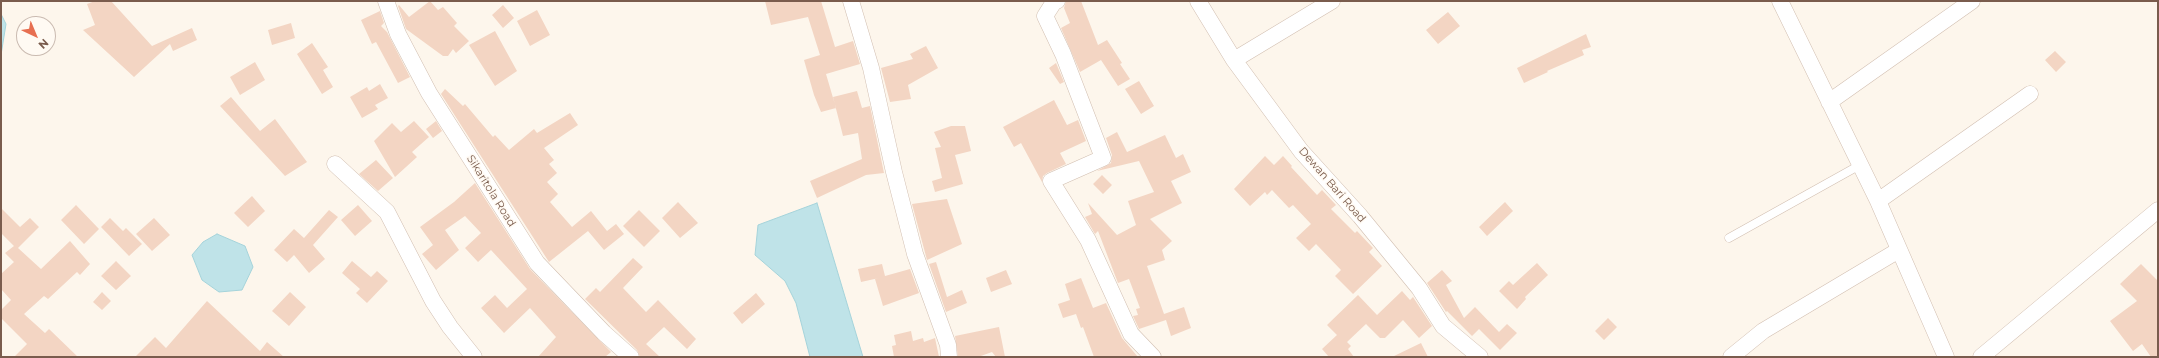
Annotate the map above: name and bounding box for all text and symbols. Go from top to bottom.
north arrow [16,16,56,56]
text: N [36,36,52,52]
street label: Dewan Bari Road [1296,145,1368,225]
street label: Sikaritola Road [464,153,518,229]

